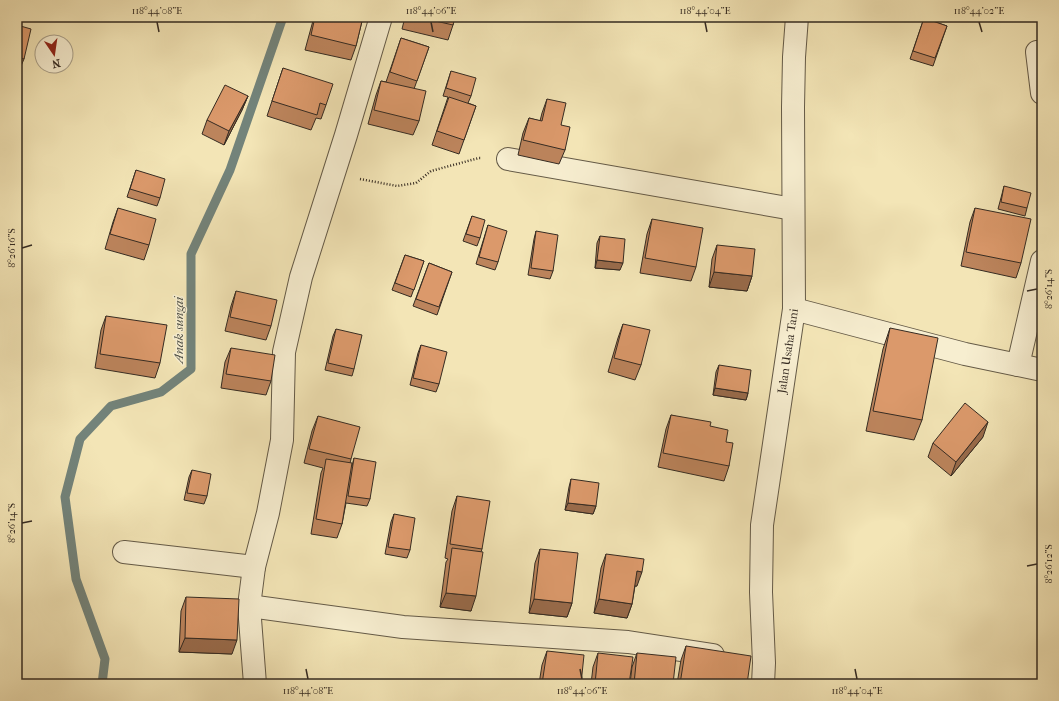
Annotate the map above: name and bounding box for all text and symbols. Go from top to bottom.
text: 118°44'08"E [132,5,182,17]
text: 118°44'06"E [406,5,456,17]
text: 118°44'04"E [679,5,731,17]
text: 118°44'02"E [954,5,1004,17]
north arrow [34,34,74,74]
text: N [50,56,62,71]
text: 8°26'16"S [6,228,18,268]
text: 8°26'14"S [1043,269,1055,309]
water label: Anak sungai [171,295,186,365]
street label: Jalan Usaha Tani [774,307,801,395]
text: 8°26'14"S [6,503,18,543]
text: 8°26'12"S [1043,544,1055,584]
text: 118°44'08"E [283,685,333,697]
text: 118°44'06"E [557,685,607,697]
text: 118°44'04"E [831,685,883,697]

